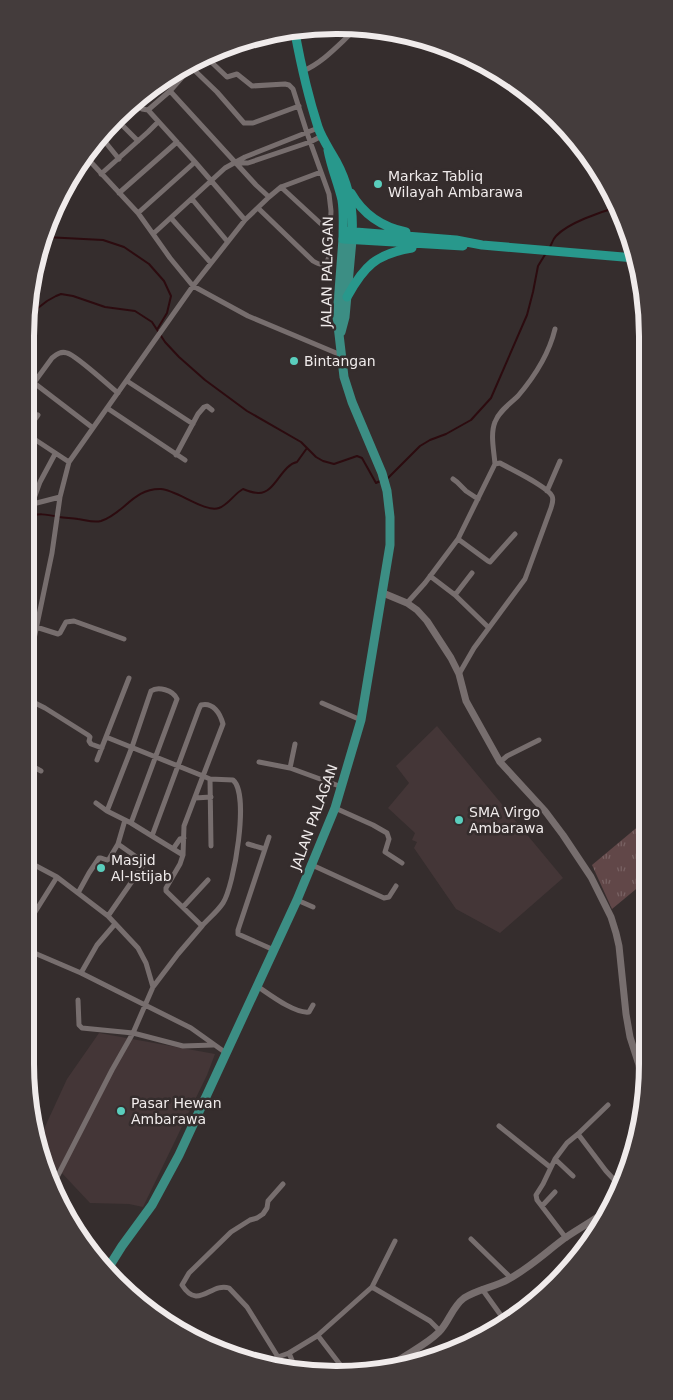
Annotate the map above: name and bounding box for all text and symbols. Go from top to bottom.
place label: Markaz Tabliq Wilayah Ambarawa [388,168,523,200]
marker: Markaz Tabliq Wilayah Ambarawa [372,178,384,190]
street label: JALAN PALAGAN [318,216,336,329]
place label: Bintangan [304,353,376,369]
marker: Bintangan [288,355,300,367]
street label: JALAN PALAGAN [287,762,341,873]
place label: SMA Virgo Ambarawa [469,804,544,836]
marker: SMA Virgo Ambarawa [453,814,465,826]
place label: Masjid Al-Istijab [111,852,172,884]
marker: Masjid Al-Istijab [95,862,107,874]
place label: Pasar Hewan Ambarawa [131,1095,222,1127]
marker: Pasar Hewan Ambarawa [115,1105,127,1117]

